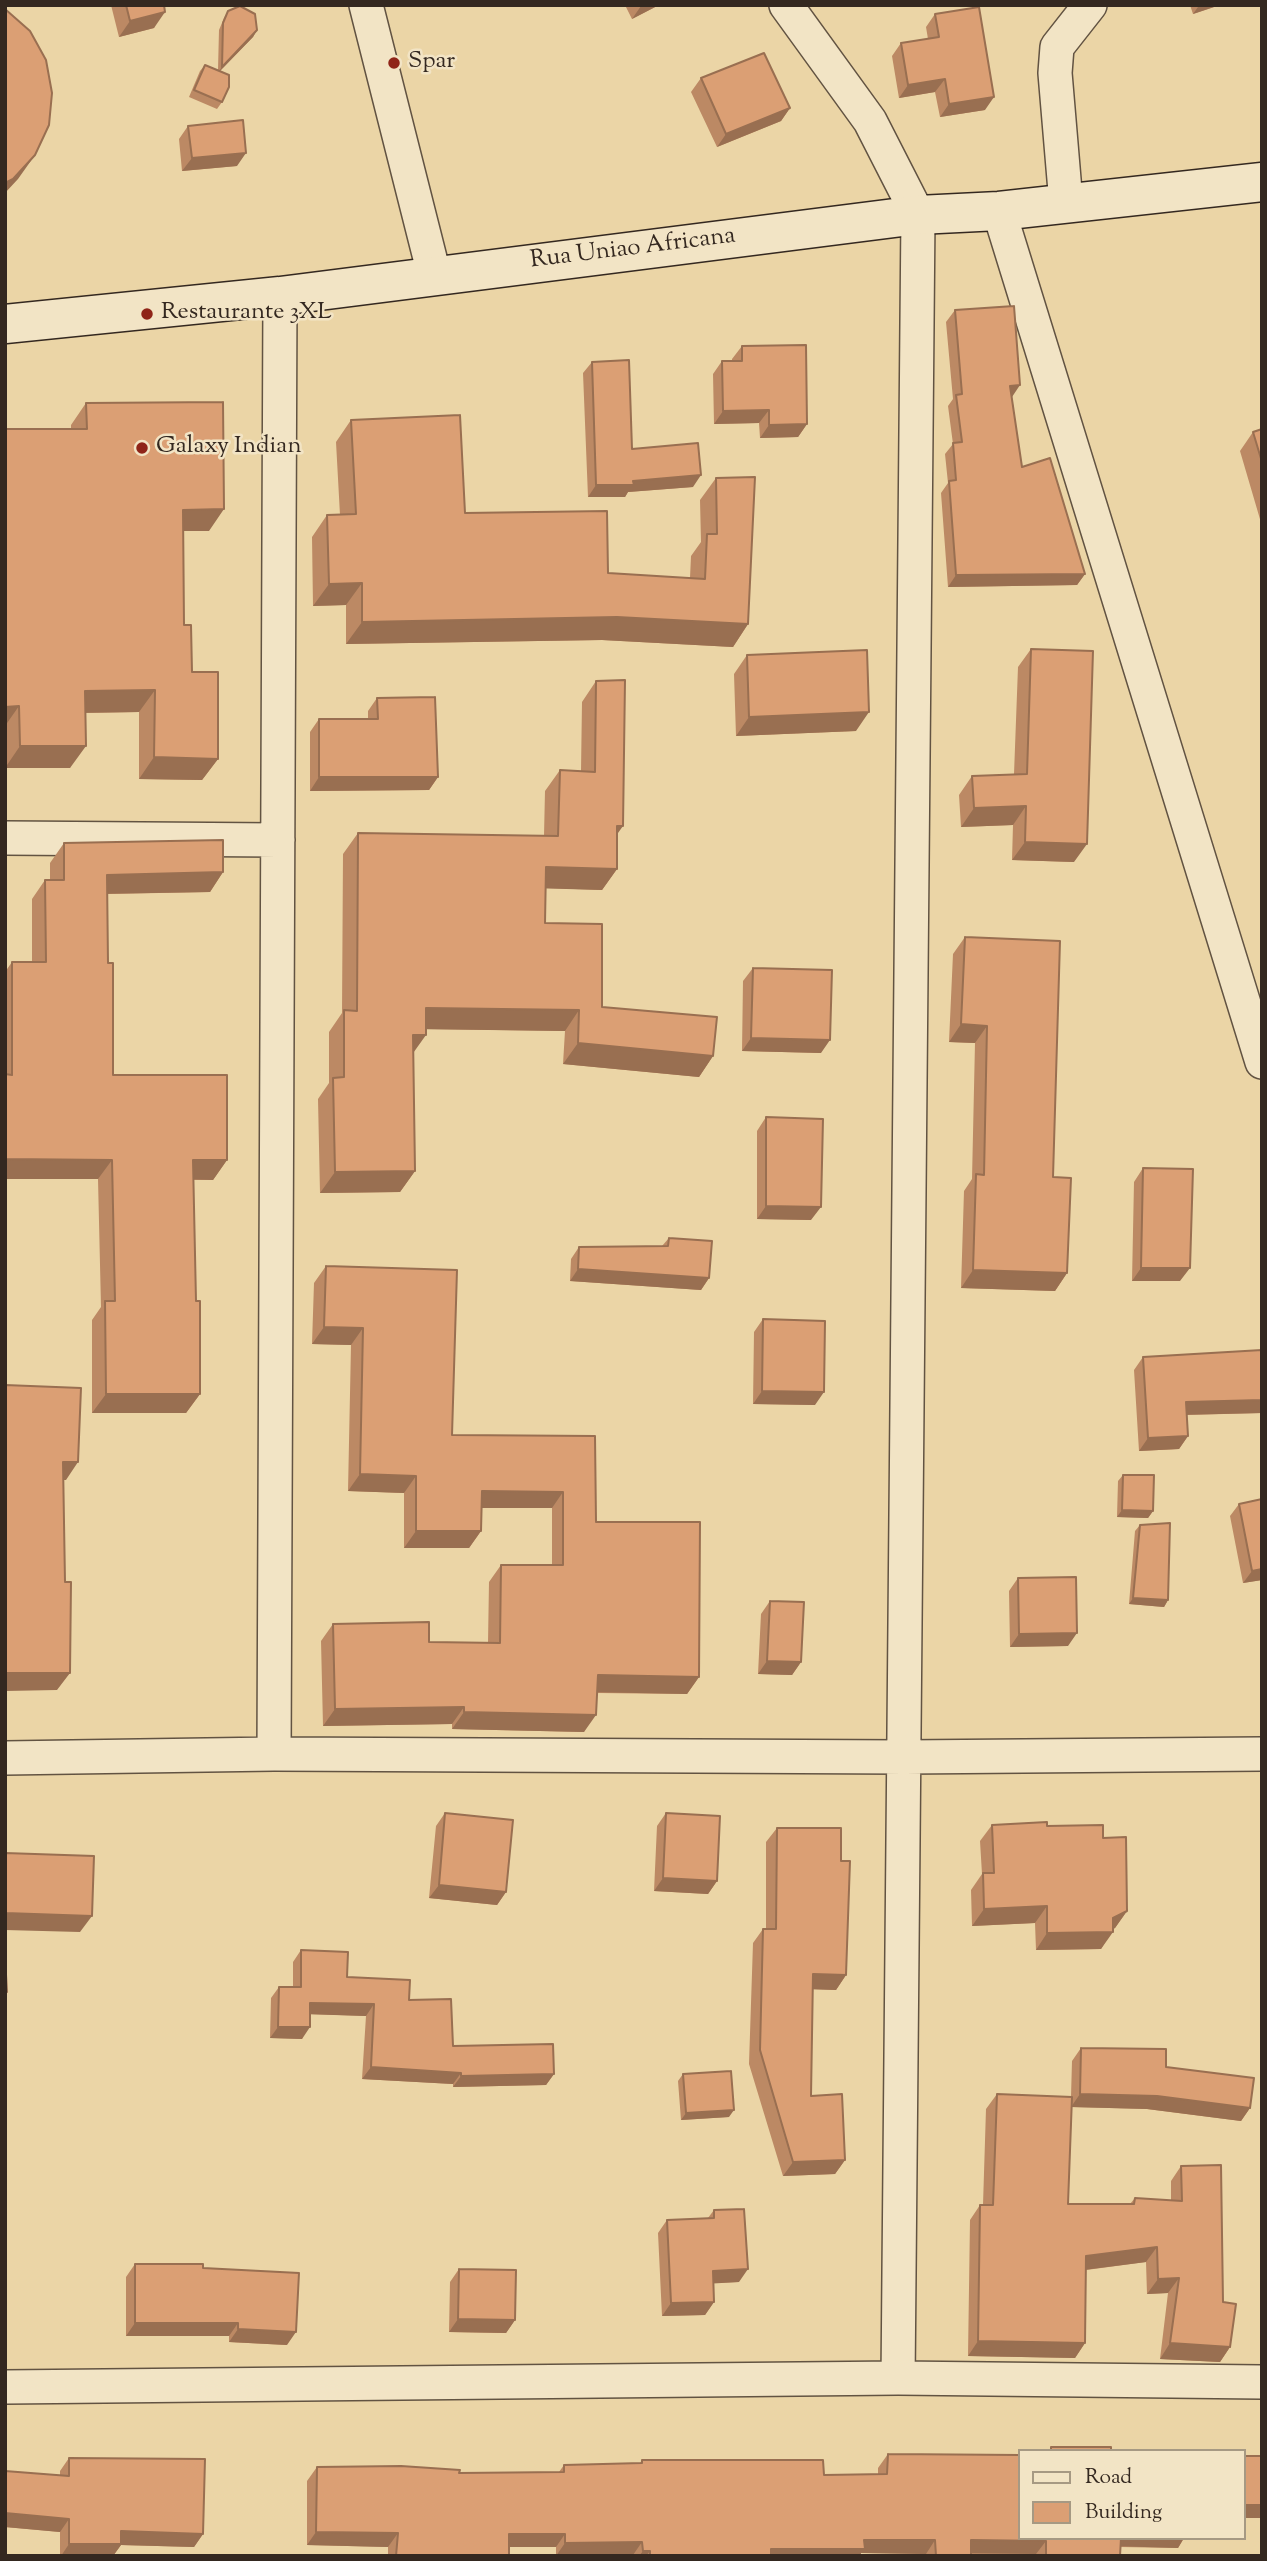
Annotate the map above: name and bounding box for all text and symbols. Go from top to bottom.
place label: Spar [408,49,455,77]
marker: Spar [386,55,402,71]
street label: Rua Uniao Africana [529,223,737,277]
place label: Restaurante 3XL [161,300,332,328]
marker: Restaurante 3XL [139,306,155,322]
place label: Galaxy Indian [156,434,302,462]
marker: Galaxy Indian [134,440,150,456]
legend [1018,2449,1246,2540]
text: Road [1085,2463,1132,2493]
text: Building [1085,2498,1162,2528]

